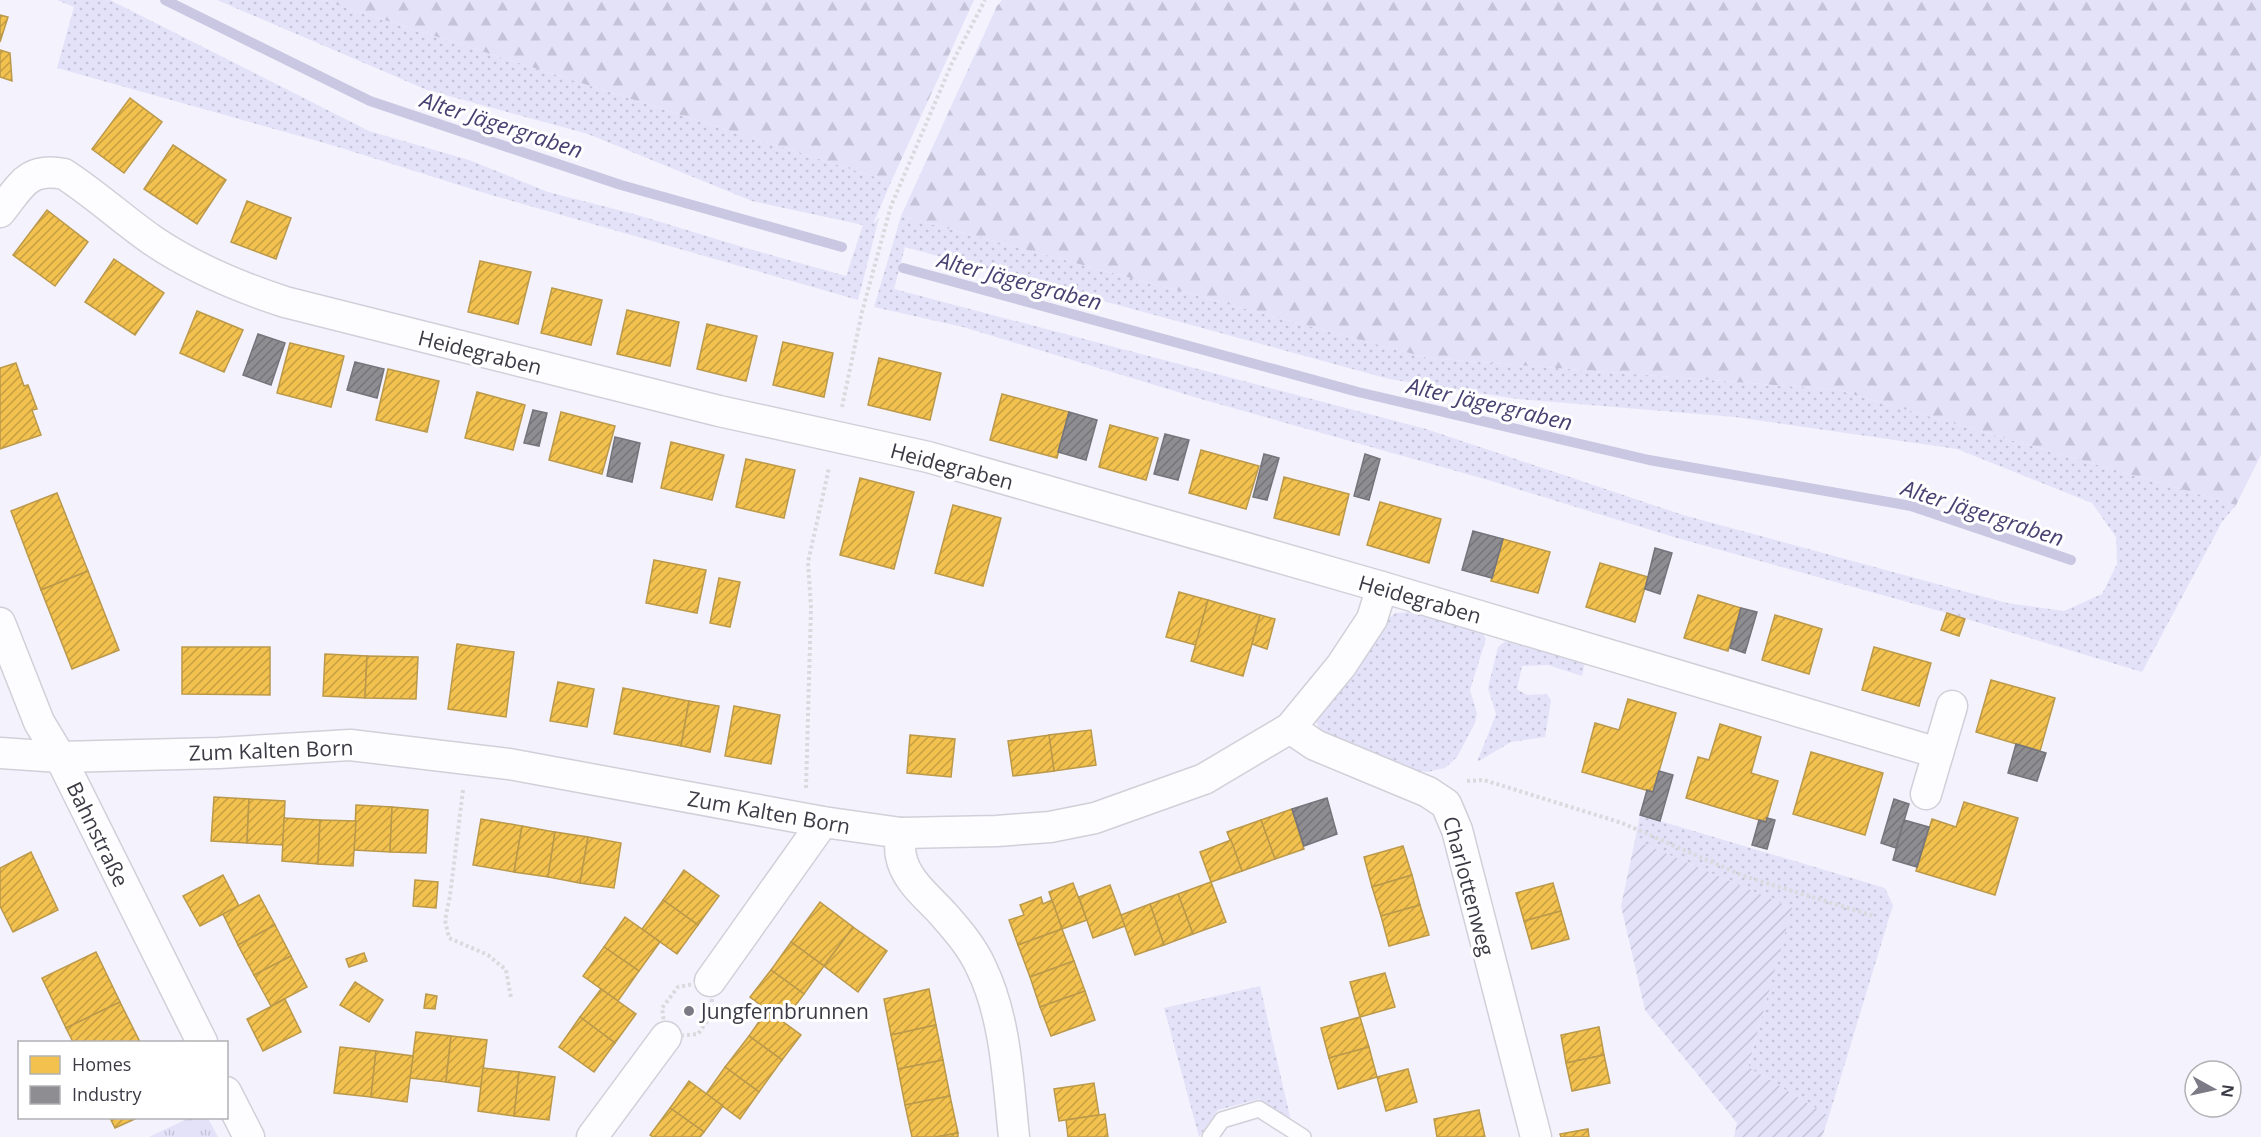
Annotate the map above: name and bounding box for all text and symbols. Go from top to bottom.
water label: Alter Jägergraben [415,83,587,164]
water label: Alter Jägergraben [933,243,1105,316]
street label: Heidegraben [415,323,545,381]
water label: Alter Jägergraben [1402,369,1576,437]
street label: Heidegraben [887,436,1017,496]
water label: Alter Jägergraben [1896,471,2068,552]
street label: Heidegraben [1355,568,1485,630]
street label: Zum Kalten Born [188,733,354,767]
street label: Bahnstraße [61,777,135,891]
street label: Zum Kalten Born [685,784,853,840]
street label: Charlottenweg [1437,813,1501,959]
place label: Jungfernbrunnen [699,997,869,1025]
marker: Jungfernbrunnen [682,1004,696,1018]
legend [18,1041,228,1119]
text: Homes [72,1052,131,1076]
north arrow [2183,1059,2243,1119]
text: Industry [72,1082,142,1106]
text: N [2216,1083,2240,1099]

